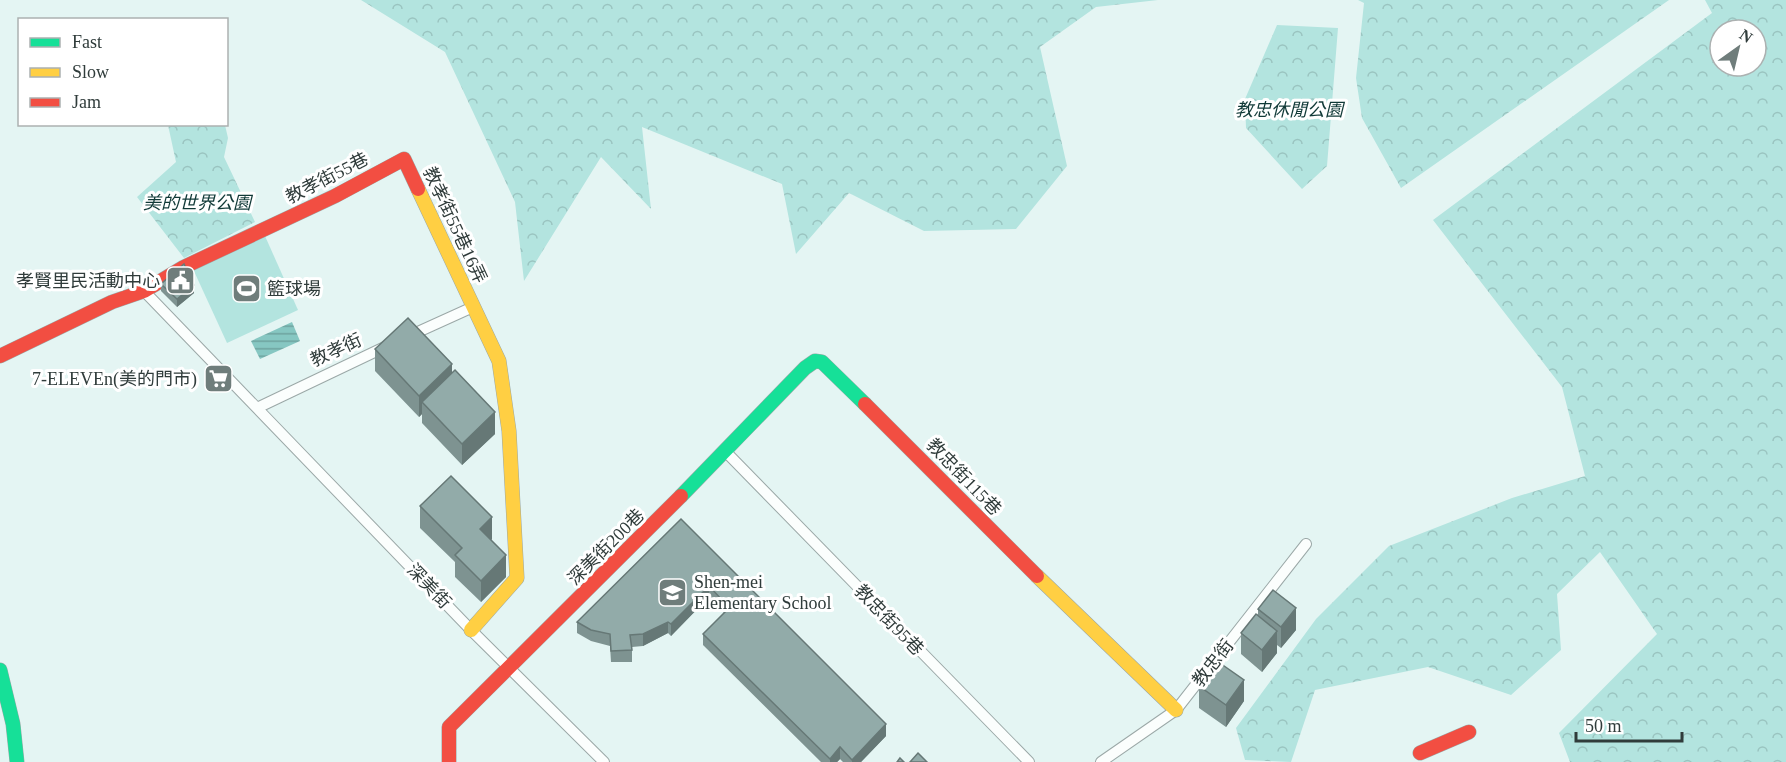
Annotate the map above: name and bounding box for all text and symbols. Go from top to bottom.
legend [18,18,228,126]
north arrow [1708,18,1768,78]
text: N [1737,26,1756,47]
text: Fast [72,32,102,52]
text: Slow [72,62,109,82]
text: Jam [72,92,101,112]
park label: 教忠休閒公園 [1235,100,1346,120]
street label: 教孝街55巷 [282,149,372,207]
street label: 教孝街55巷16弄 [419,164,491,286]
park label: 美的世界公園 [143,193,254,213]
public building icon: 孝賢里民活動中心 [165,265,197,297]
place label: 孝賢里民活動中心 [16,271,160,291]
sports icon: 籃球場 [230,273,262,305]
place label: 籃球場 [267,279,321,299]
street label: 教孝街 [307,330,365,370]
supermarket icon: 7-ELEVEn(美的門市) [202,363,234,395]
place label: 7-ELEVEn(美的門市) [32,369,197,390]
street label: 教忠街115巷 [923,435,1005,519]
street label: 深美街200巷 [564,505,648,589]
street label: 深美街 [403,560,455,612]
place label: Shen-mei Elementary School [694,572,831,613]
school or university icon: Shen-mei Elementary School [657,576,689,608]
street label: 教忠街95巷 [851,581,927,659]
street label: 教忠街 [1188,636,1238,690]
scale bar [1576,705,1682,743]
text: 50 m [1585,716,1622,736]

